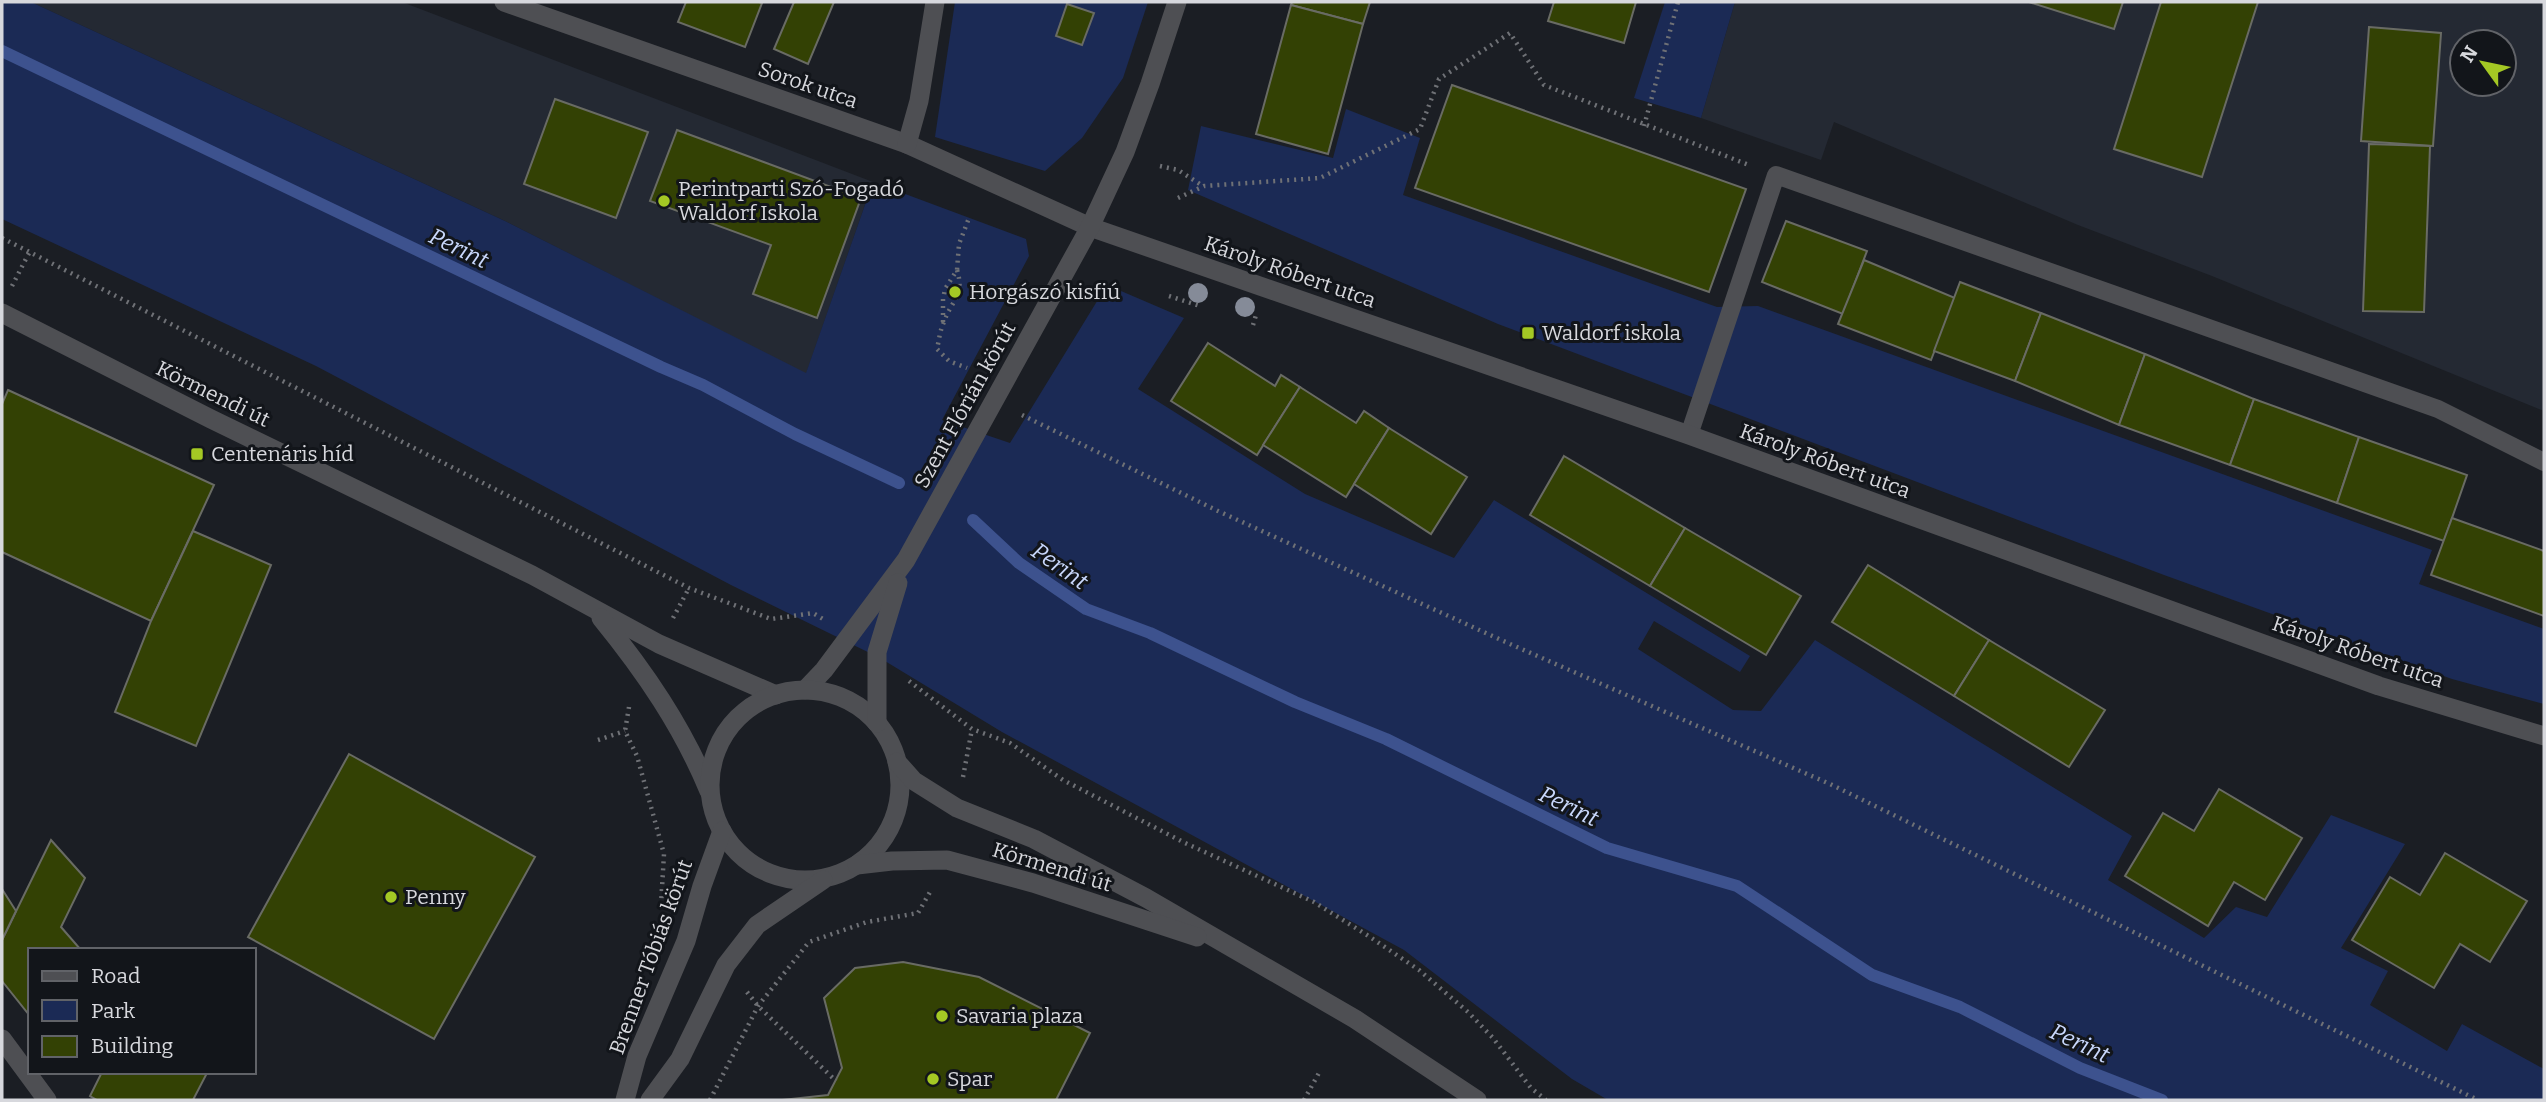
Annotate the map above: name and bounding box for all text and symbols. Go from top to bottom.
north arrow [2448,28,2518,98]
text: N [2456,41,2483,66]
street label: Sorok utca [755,56,862,114]
place label: Perintparti Szó-Fogadó Waldorf Iskola [678,176,904,226]
marker: Perintparti Szó-Fogadó Waldorf Iskola [656,193,672,209]
water label: Perint [425,222,494,275]
street label: Károly Róbert utca [1201,230,1380,314]
place label: Horgászó kisfiú [969,279,1120,305]
marker: Horgászó kisfiú [947,284,963,300]
street label: Szent Flórián körút [909,317,1022,493]
place label: Waldorf iskola [1542,320,1682,346]
marker: Waldorf iskola [1520,325,1536,341]
street label: Körmendi út [152,355,275,433]
street label: Károly Róbert utca [1736,418,1914,504]
place label: Centenáris híd [211,441,354,467]
marker: Centenáris híd [189,446,205,462]
water label: Perint [1026,537,1094,596]
street label: Károly Róbert utca [2269,610,2448,694]
water label: Perint [1535,780,1604,833]
street label: Körmendi út [989,837,1115,898]
street label: Brenner Tóbiás körút [604,856,698,1058]
place label: Penny [405,884,467,910]
marker: Penny [383,889,399,905]
legend [28,948,256,1074]
text: Road [91,963,140,989]
text: Park [91,998,135,1024]
place label: Savaria plaza [956,1003,1084,1029]
marker: Savaria plaza [934,1008,950,1024]
water label: Perint [2046,1017,2115,1069]
text: Building [91,1033,174,1059]
place label: Spar [947,1066,992,1092]
marker: Spar [925,1071,941,1087]

